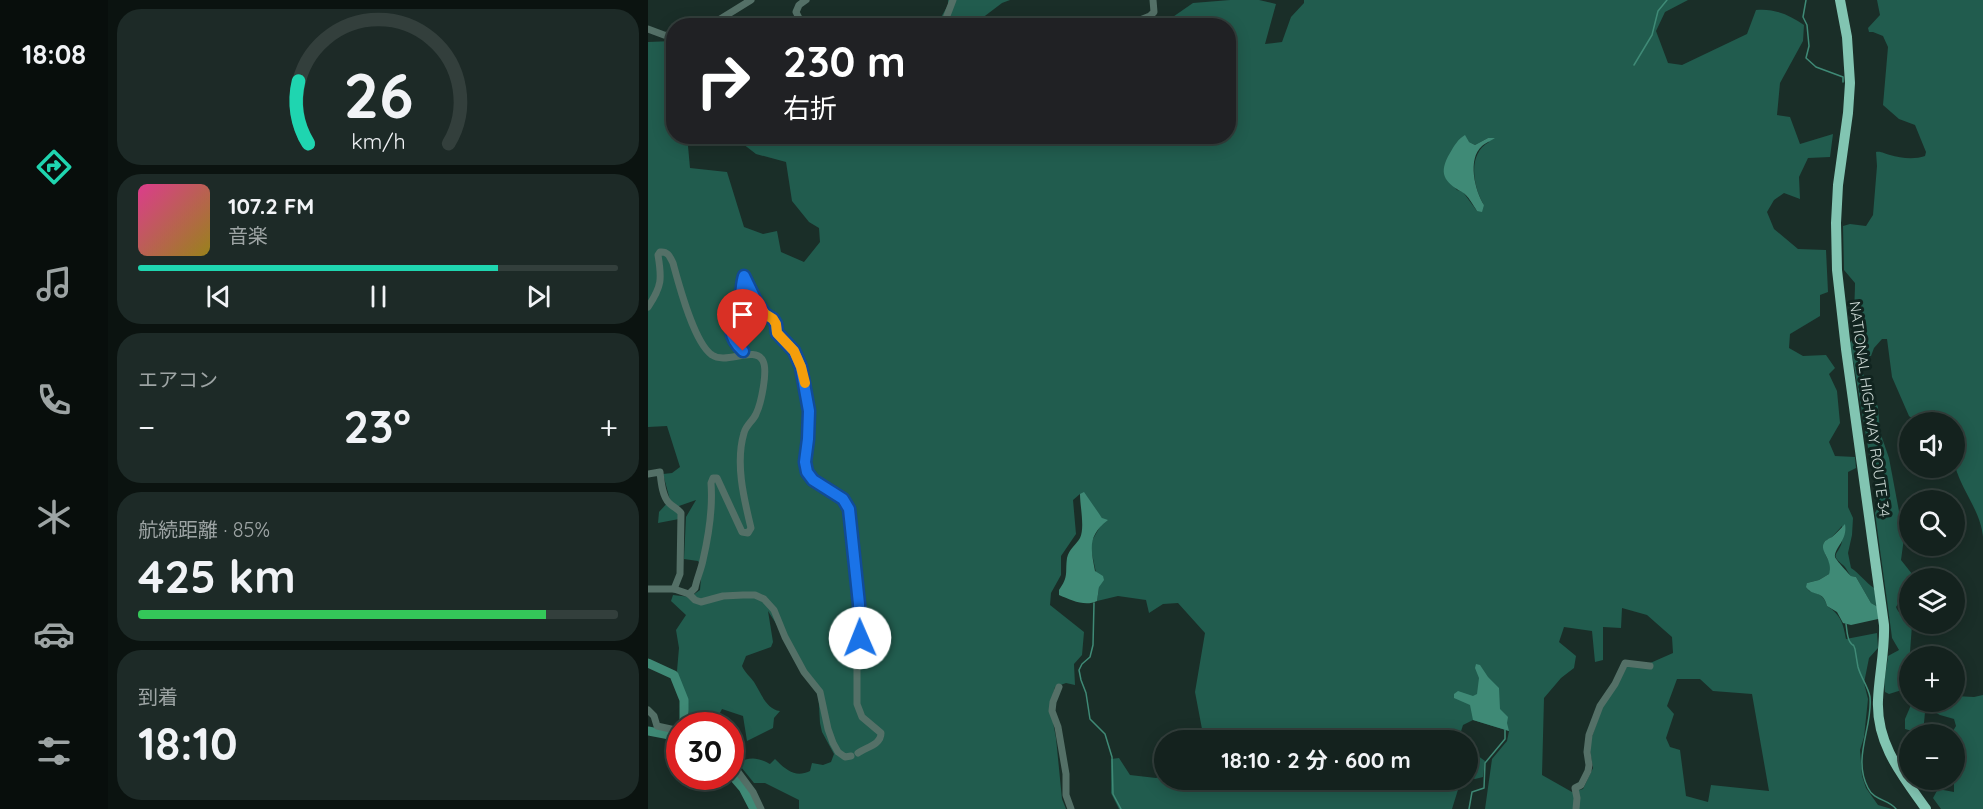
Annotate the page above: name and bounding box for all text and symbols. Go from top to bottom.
text: 230 m [783,35,906,88]
text: 18:08 [22,37,86,71]
icon: right [684,42,762,120]
text: 26 [343,56,413,134]
text: 右折 [783,91,837,125]
text: km/h [351,128,405,154]
icon: directions [33,146,75,188]
text: 107.2 FM [228,192,314,220]
text: 音楽 [228,223,268,248]
icon: music [33,263,75,305]
icon: previous [202,280,235,313]
icon: pause [362,280,395,313]
icon: next [522,280,555,313]
pin [717,289,768,351]
icon: arrive [726,298,759,331]
street label: NATIONAL HIGHWAY ROUTE 34 [1845,300,1895,518]
text: エアコン [138,367,218,392]
icon: phone [33,379,75,421]
text: 23° [344,398,411,454]
text: − [138,406,155,447]
text: + [599,406,618,447]
map controls [1899,412,1965,790]
button: sound [1899,412,1965,478]
button: search [1899,490,1965,556]
icon: climate [33,496,75,538]
text: 航続距離 · 85% [138,517,270,542]
text: 425 km [138,548,296,604]
button: layers [1899,568,1965,634]
position arrow [828,606,892,670]
icon: car [33,613,75,655]
button: + [1899,646,1965,712]
text: 到着 [138,684,178,709]
speed limit sign: 30 [666,712,744,790]
text: 18:10 [138,715,238,771]
button: − [1899,724,1965,790]
icon: filters [33,730,75,772]
text: 18:10 · 2 分 · 600 m [1221,746,1411,774]

